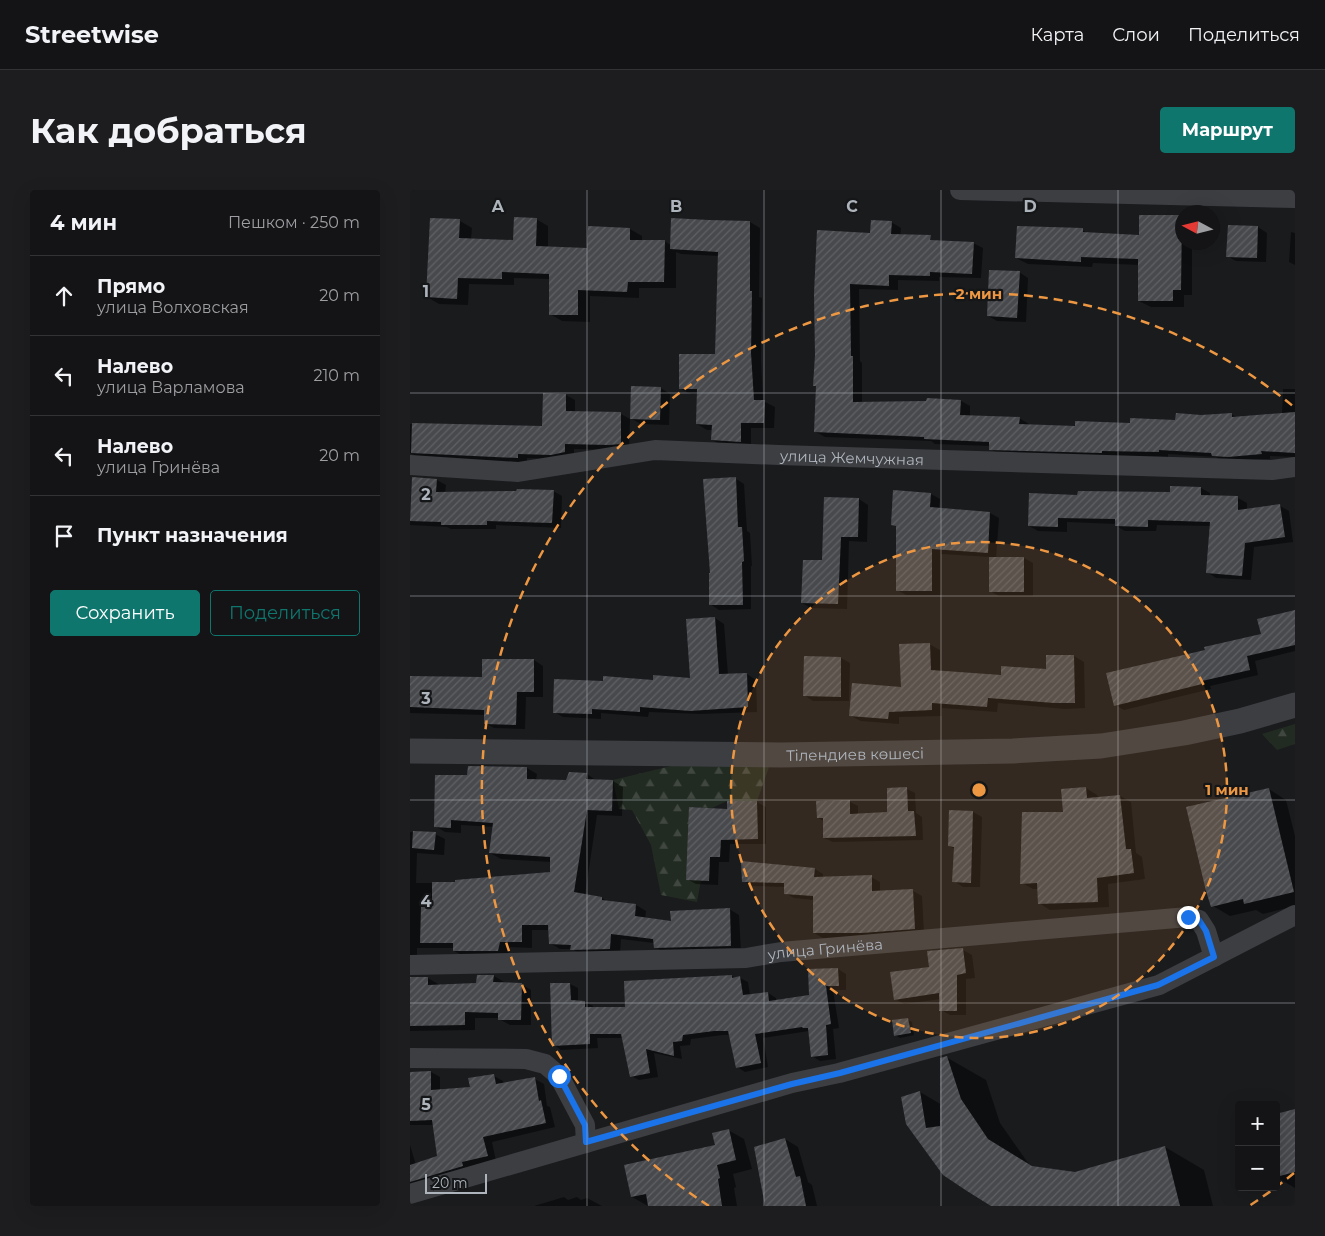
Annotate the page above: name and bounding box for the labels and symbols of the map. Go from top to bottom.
text: A [491,197,505,216]
text: B [670,197,682,216]
text: C [846,197,858,216]
text: D [1023,197,1037,216]
north arrow [1175,205,1220,250]
text: 1 [423,282,429,301]
text: 2 мин [956,284,1002,303]
street label: улица Жемчужная [779,446,924,469]
text: 2 [421,485,431,504]
text: 3 [420,689,431,708]
street label: Тілендиев көшесі [786,743,924,764]
text: 1 мин [1205,780,1249,799]
centre of rings [970,781,988,799]
text: 4 [420,892,432,911]
route end [1177,906,1200,929]
street label: улица Гринёва [765,934,884,964]
route start [548,1065,571,1088]
text: 5 [421,1095,431,1114]
scale bar [425,1171,488,1194]

